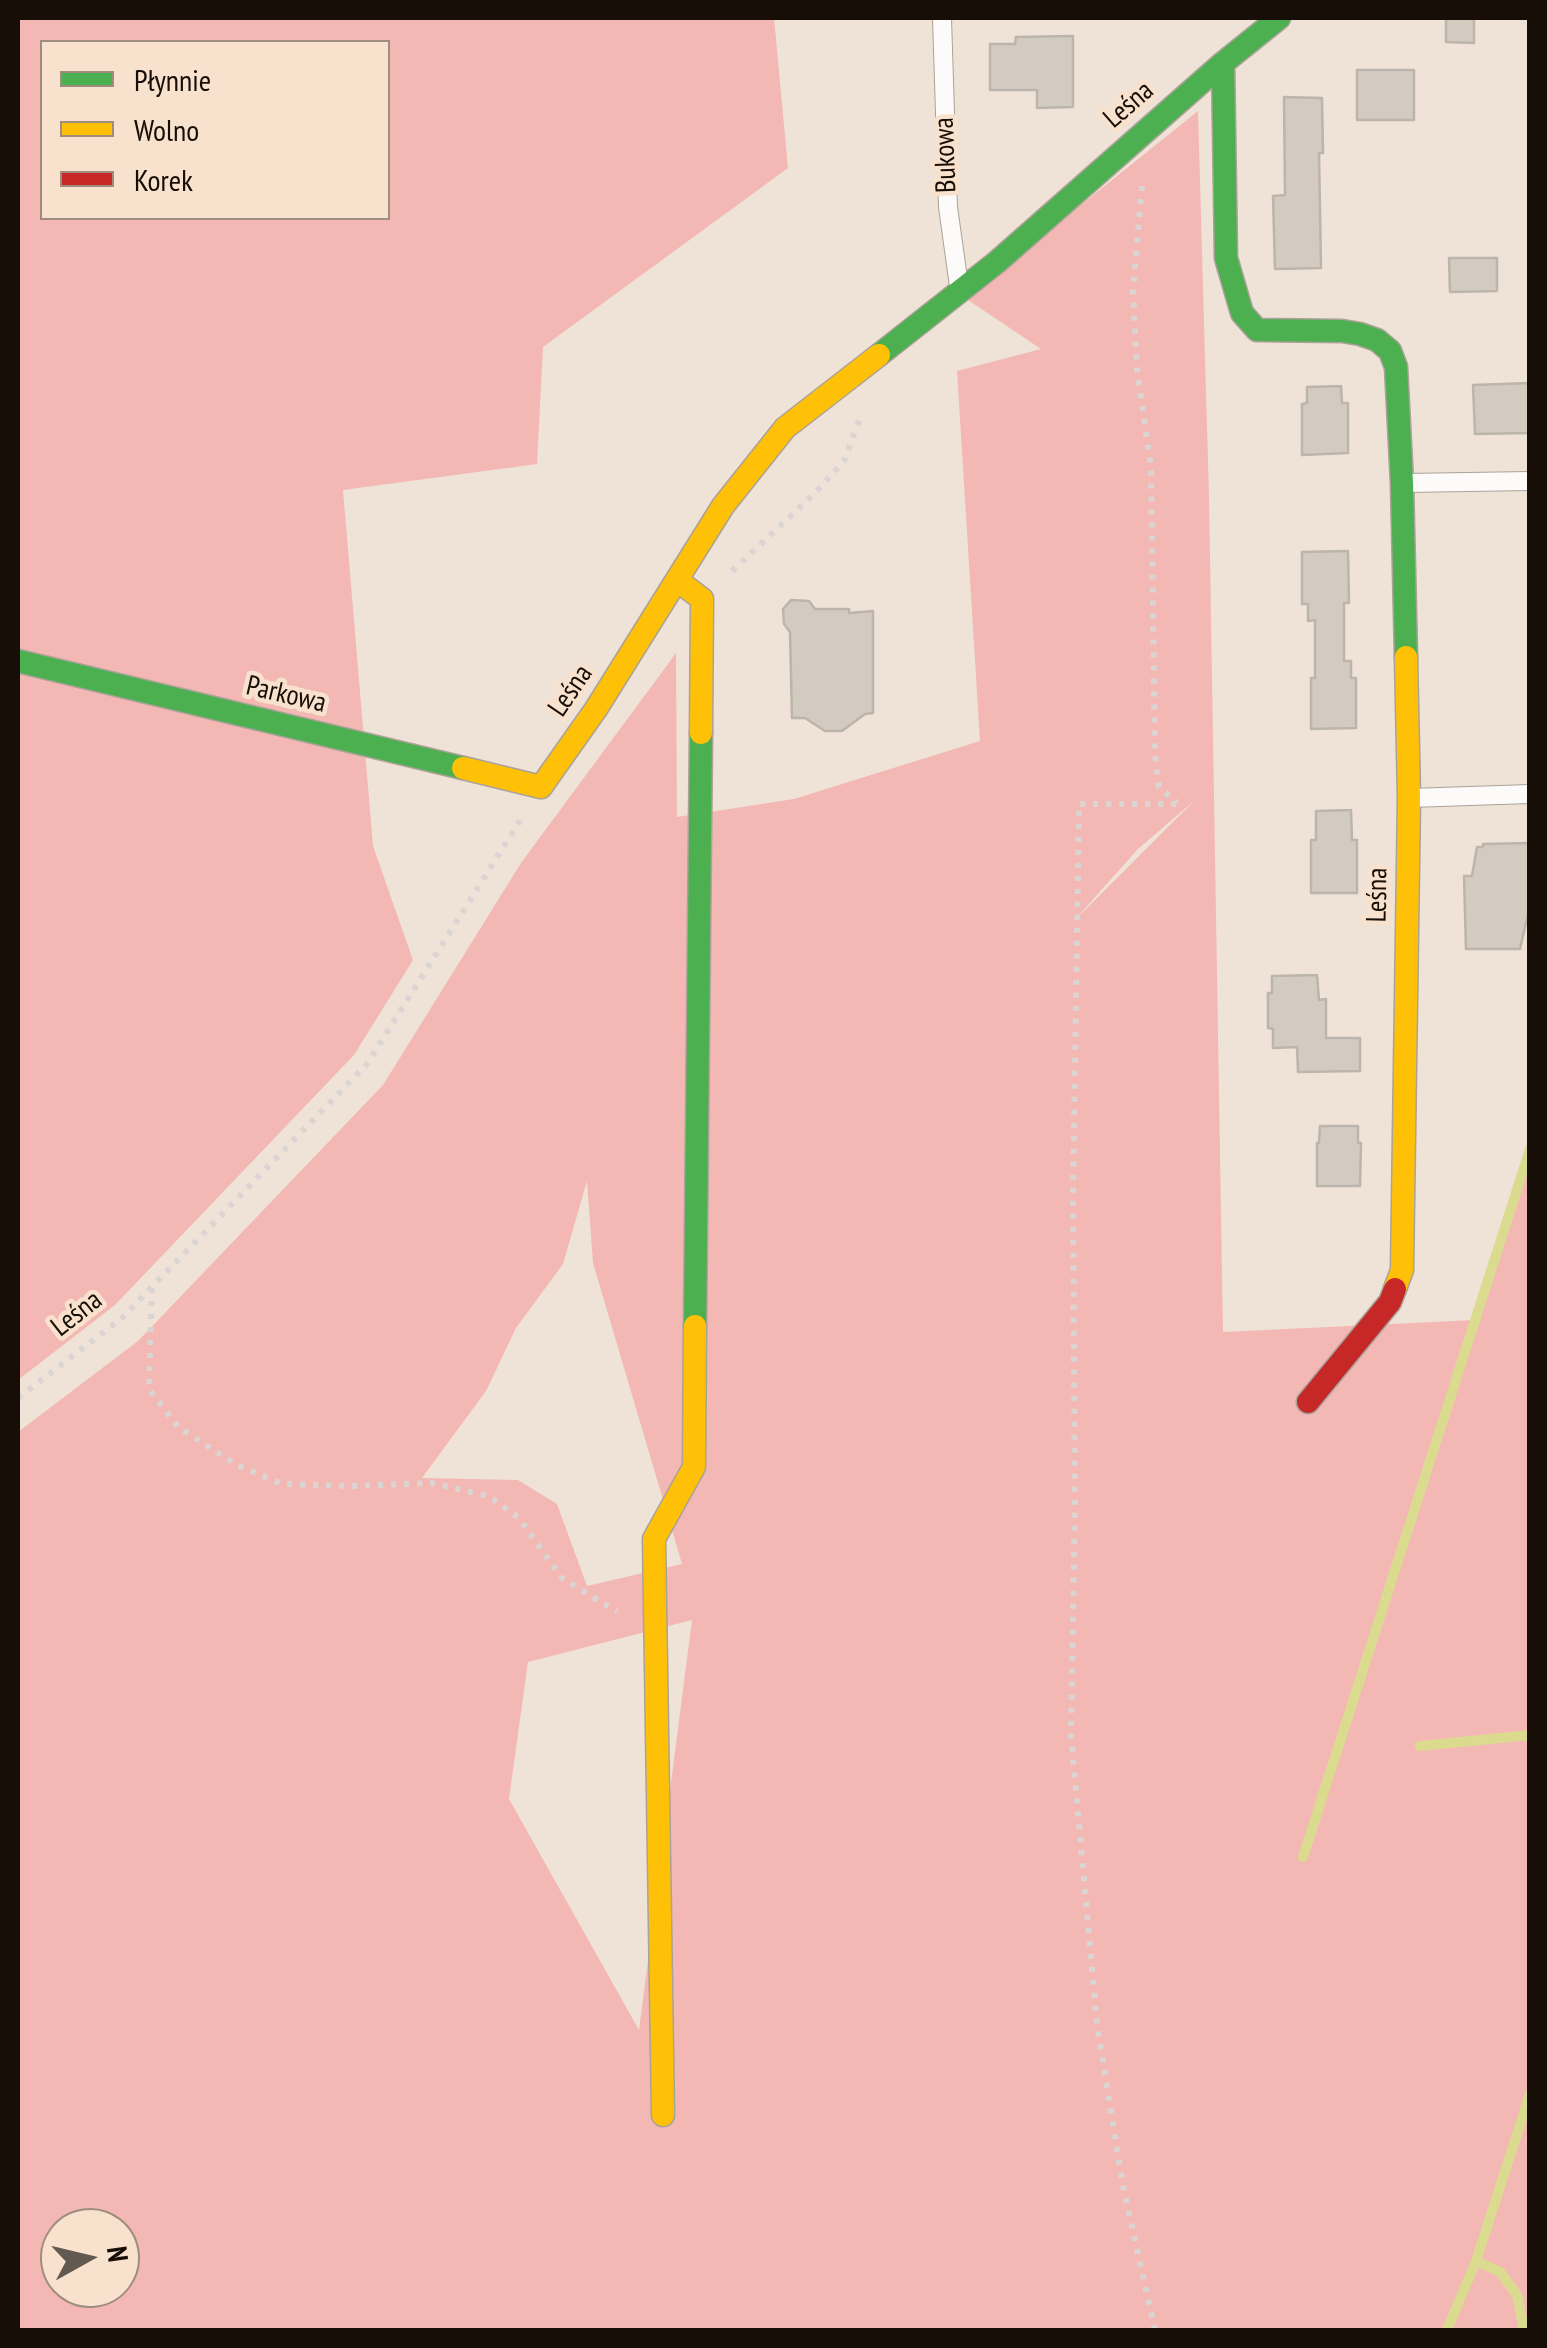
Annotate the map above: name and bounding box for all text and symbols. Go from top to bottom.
legend [40,40,390,220]
text: Płynnie [134,60,211,99]
street label: Leśna [1097,74,1161,136]
text: Wolno [134,110,199,149]
street label: Bukowa [928,117,964,193]
text: Korek [134,160,193,199]
street label: Leśna [542,659,600,723]
street label: Parkowa [243,670,329,720]
street label: Leśna [1361,867,1395,923]
street label: Leśna [45,1284,109,1344]
north arrow [40,2208,140,2308]
text: N [99,2244,138,2264]

